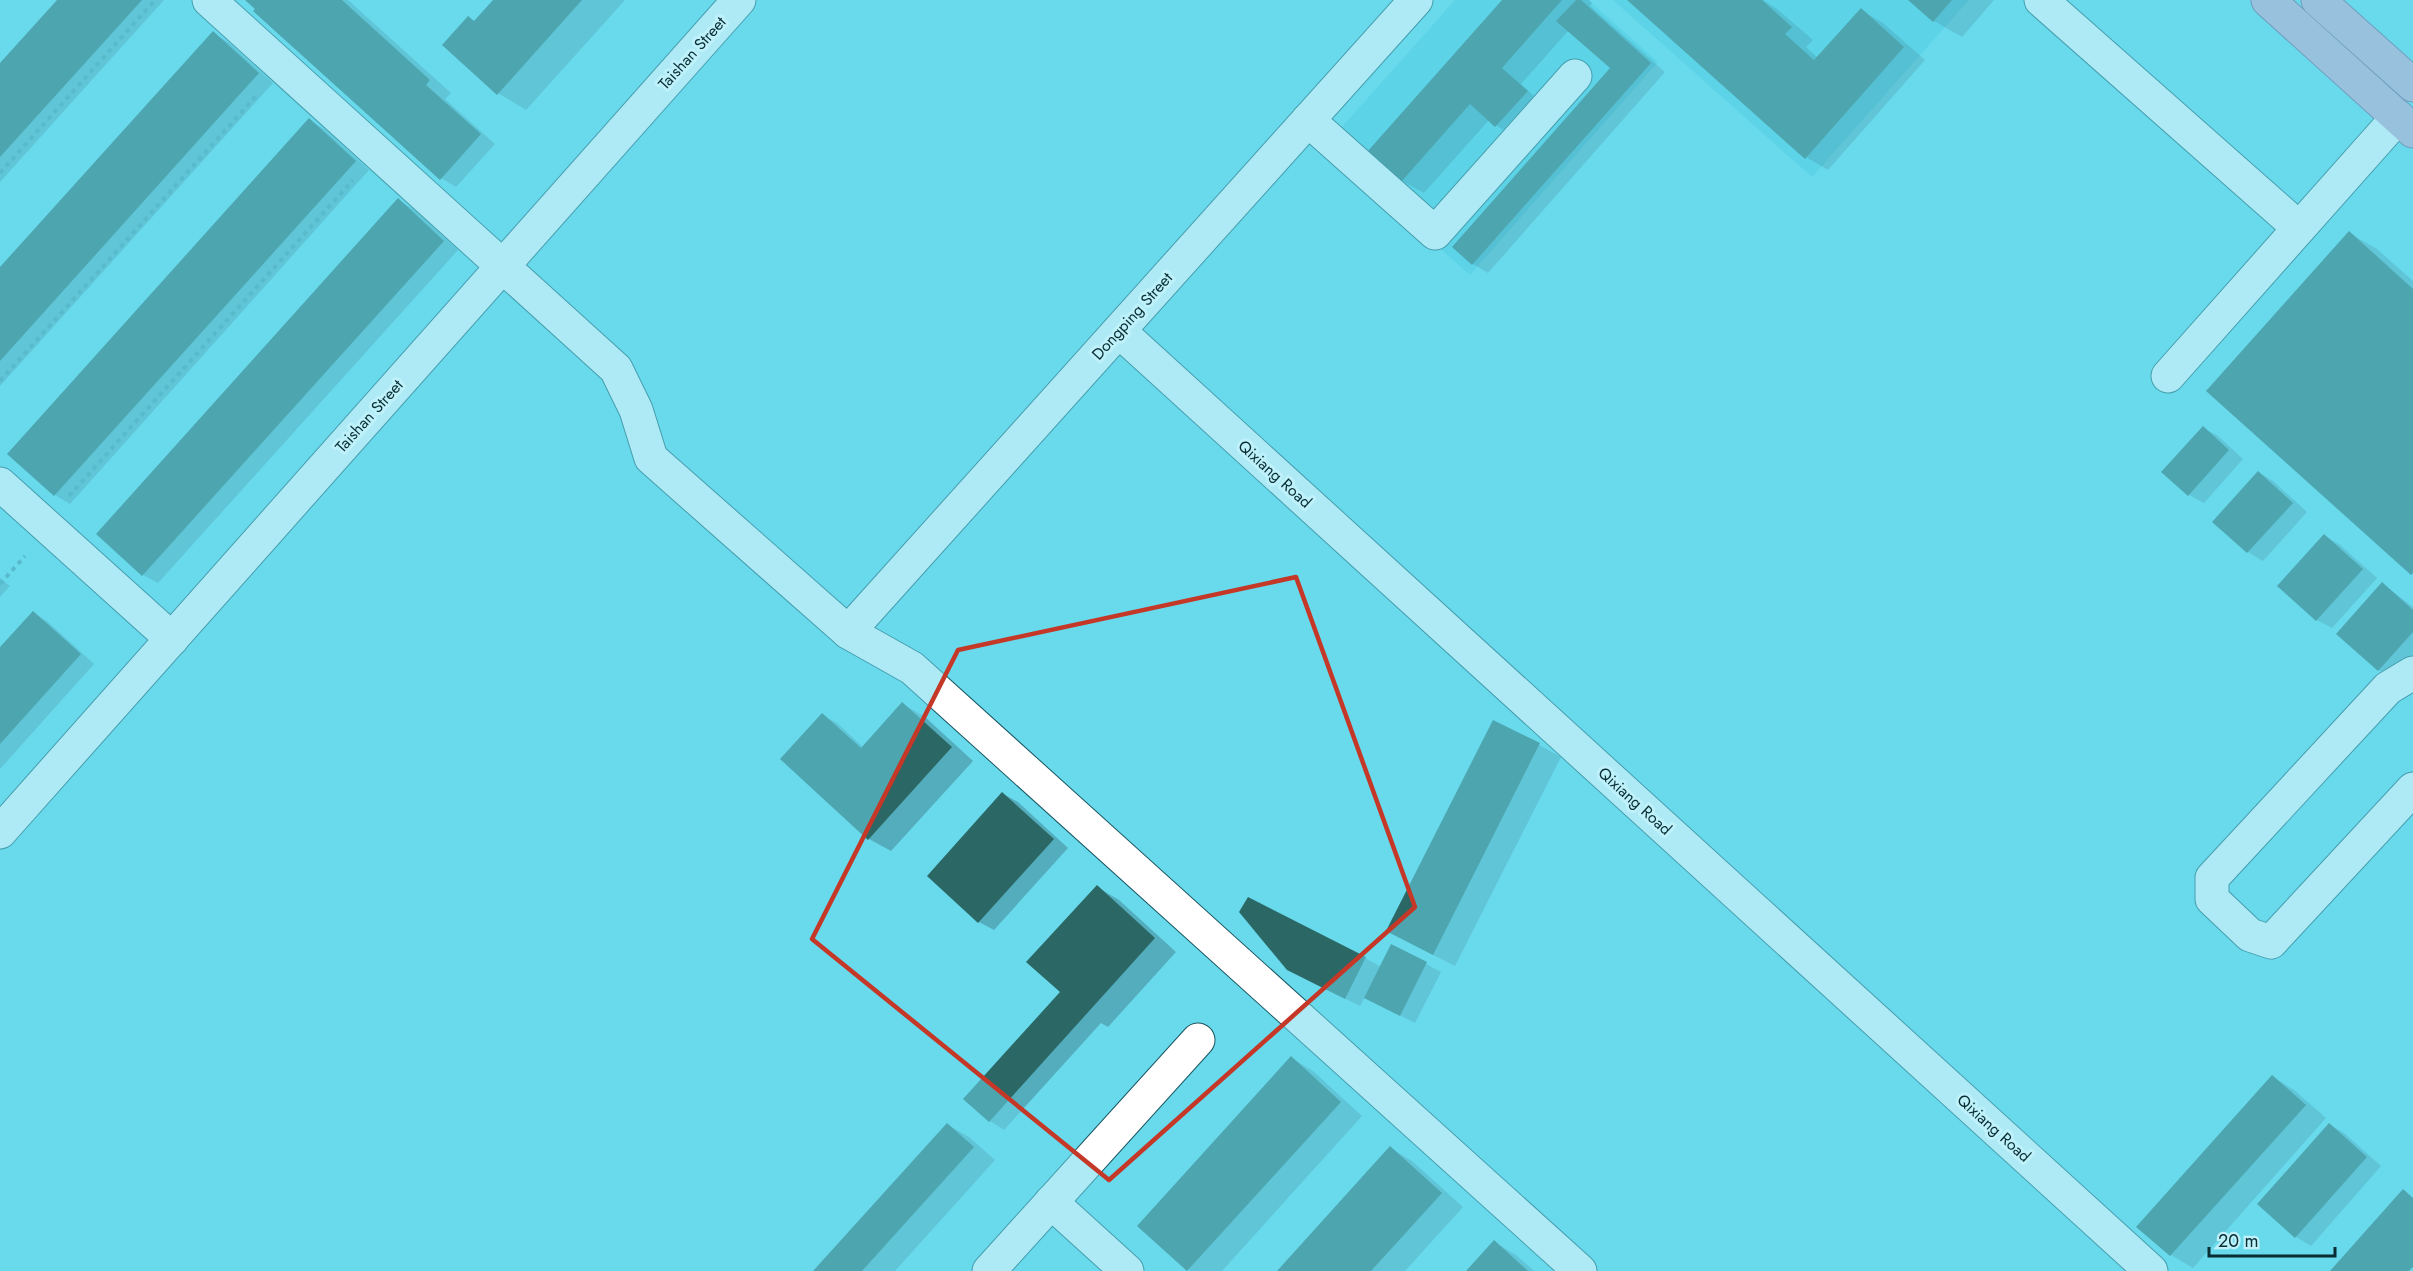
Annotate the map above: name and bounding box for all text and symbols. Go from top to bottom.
street label: Taishan Street [653,11,731,95]
street label: Dongping Street [1086,267,1178,365]
street label: Taishan Street [330,374,408,458]
street label: Qixiang Road [1233,435,1317,513]
street label: Qixiang Road [1593,762,1677,840]
street label: Qixiang Road [1952,1089,2036,1167]
scale bar [2209,1220,2335,1258]
text: 20 m [2218,1228,2258,1254]

